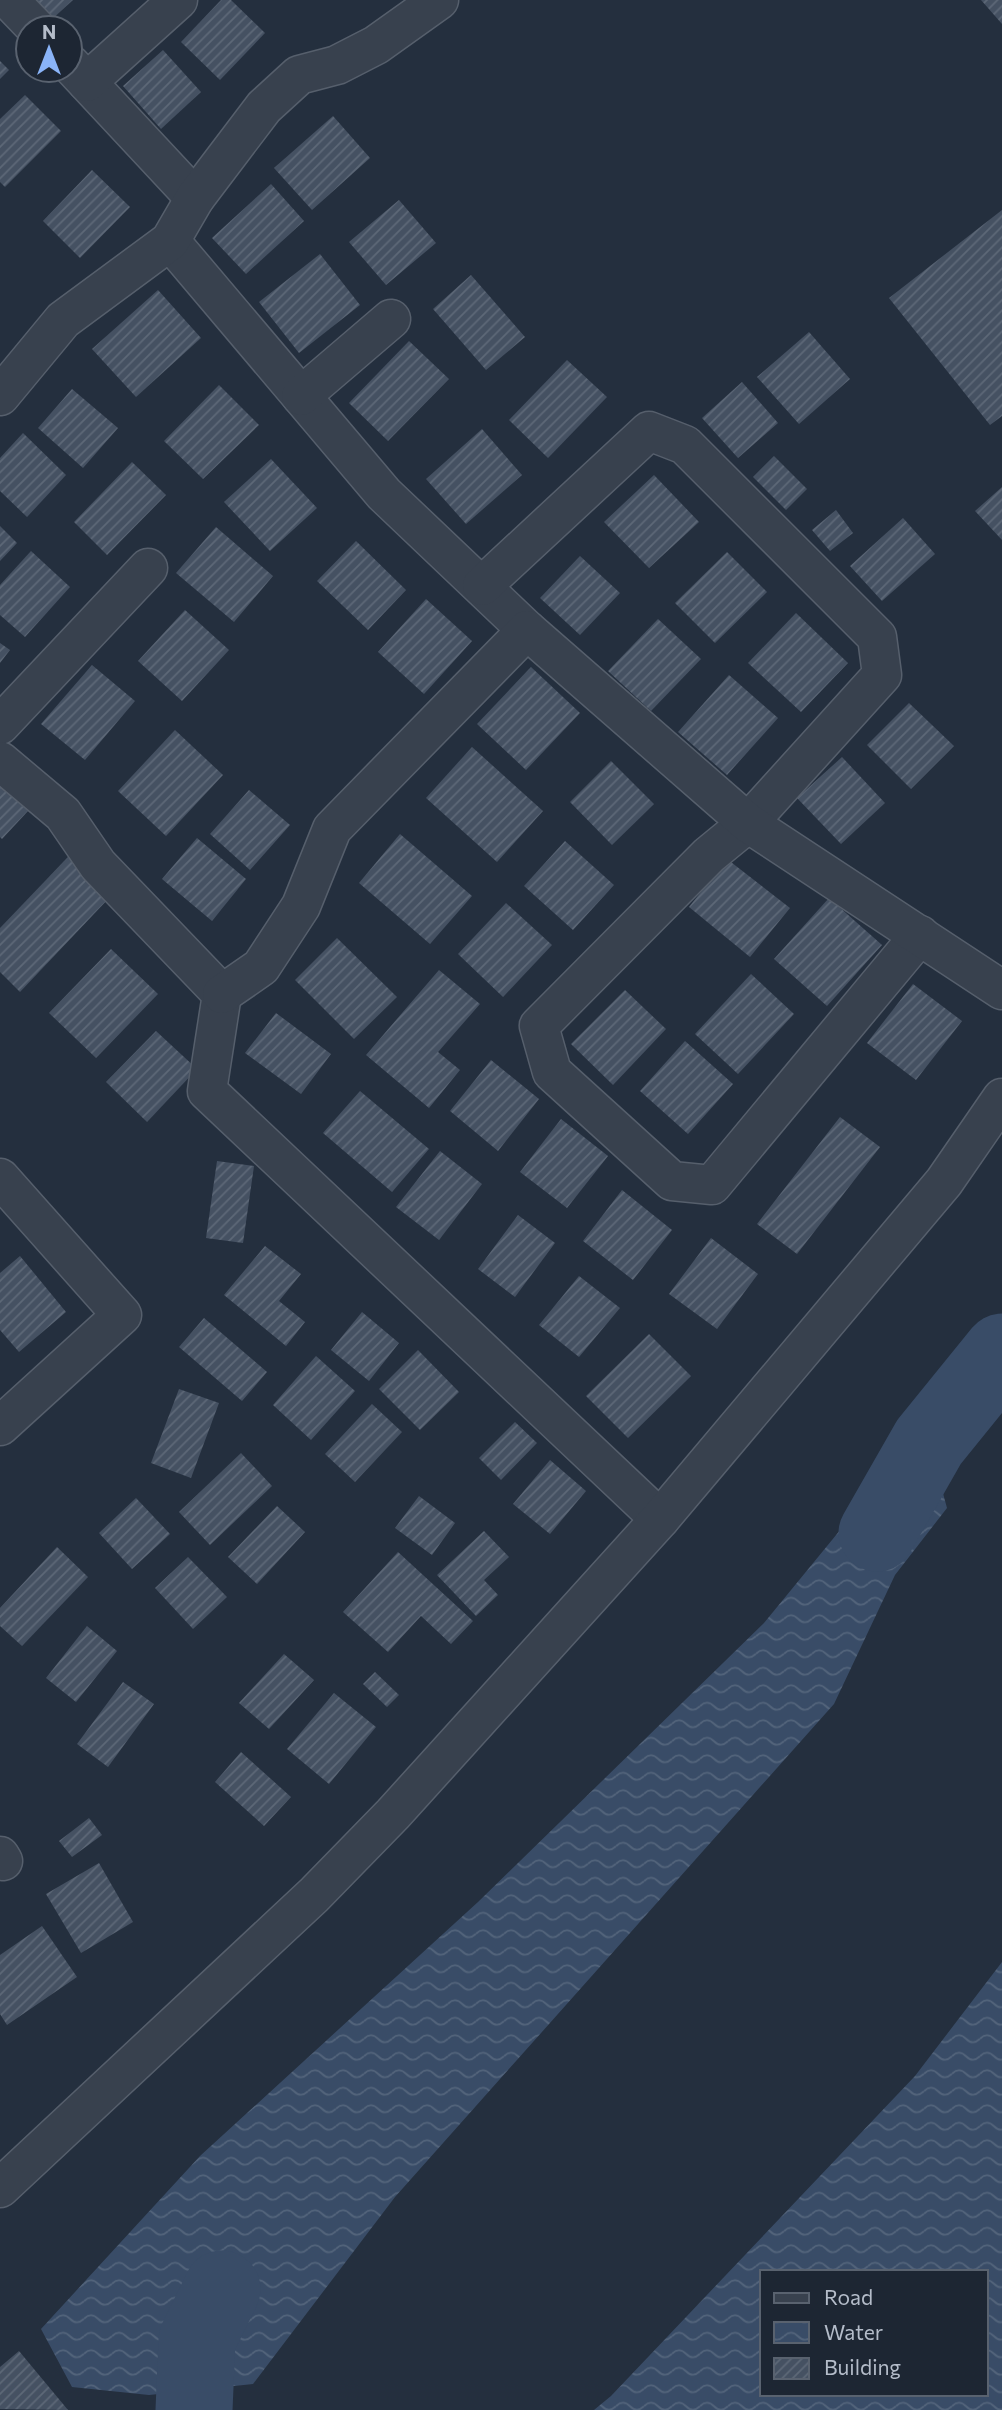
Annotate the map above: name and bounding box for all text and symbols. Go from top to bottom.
north arrow [14,14,84,84]
text: N [42,20,56,43]
legend [760,2270,988,2396]
text: Road [824,2284,873,2309]
text: Water [824,2319,883,2344]
text: Building [824,2354,901,2379]

